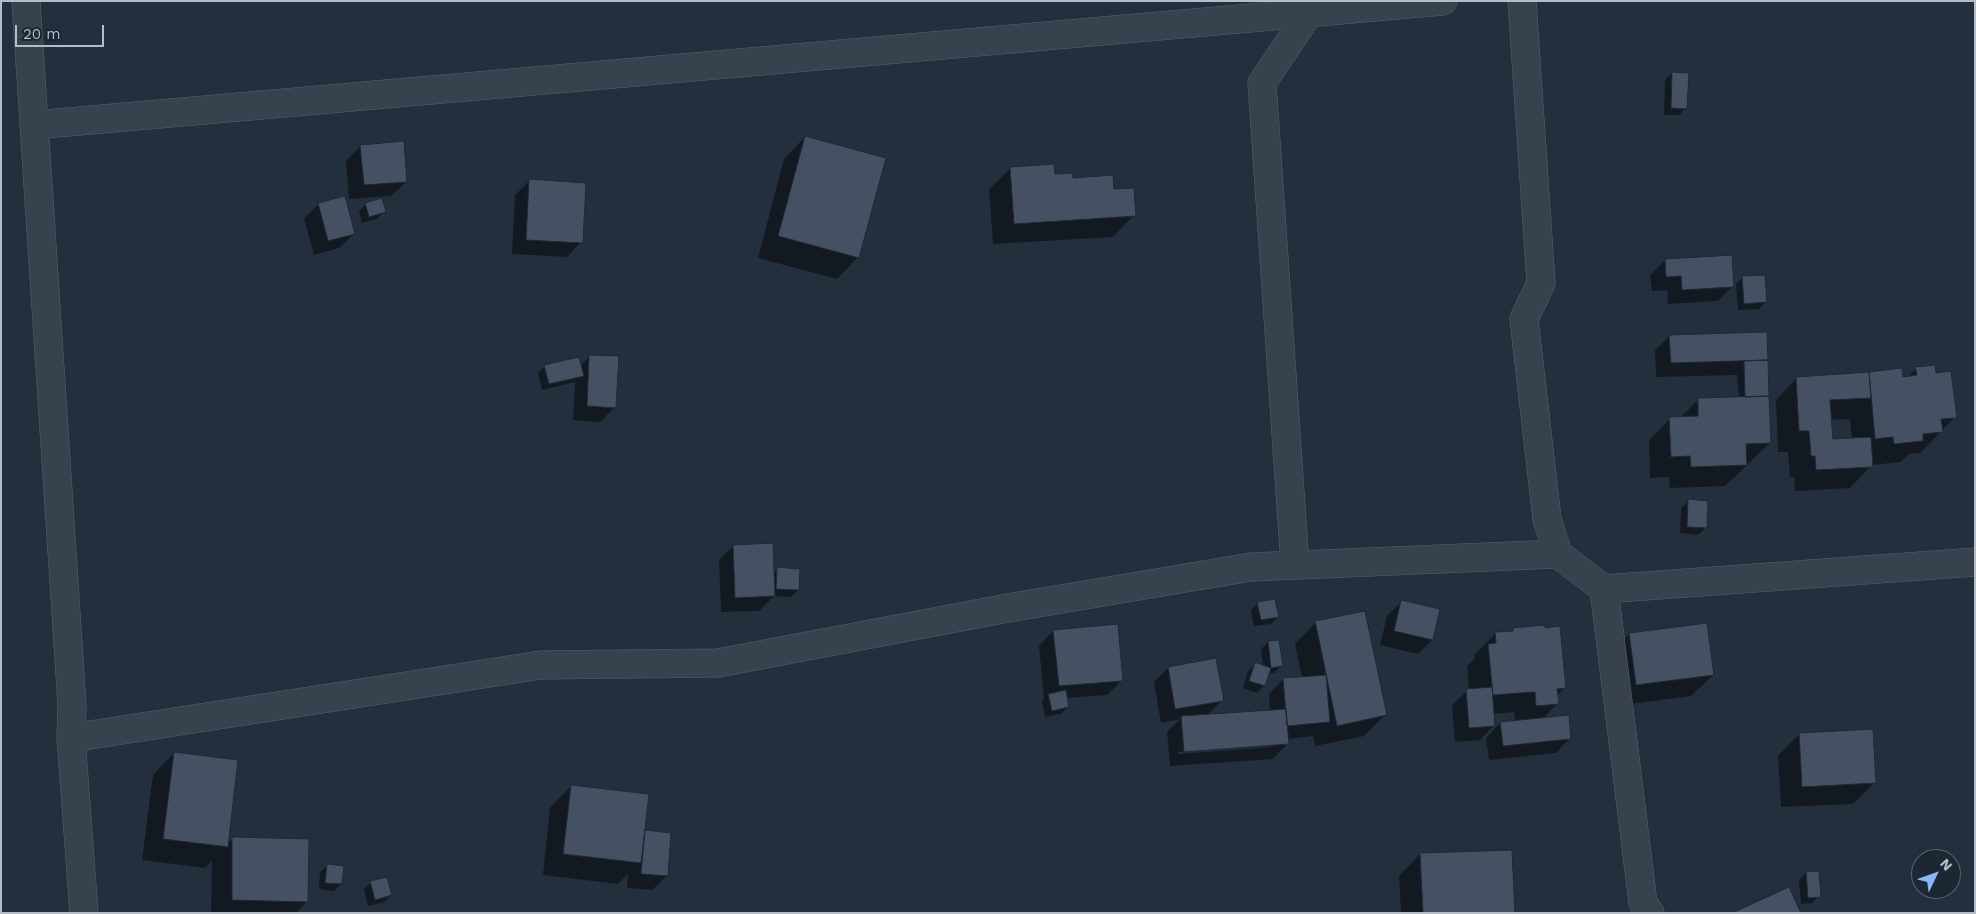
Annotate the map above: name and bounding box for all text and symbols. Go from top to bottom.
scale bar [18,15,106,47]
text: 20 m [23,25,61,43]
north arrow [1911,849,1961,899]
text: N [1937,855,1956,874]

